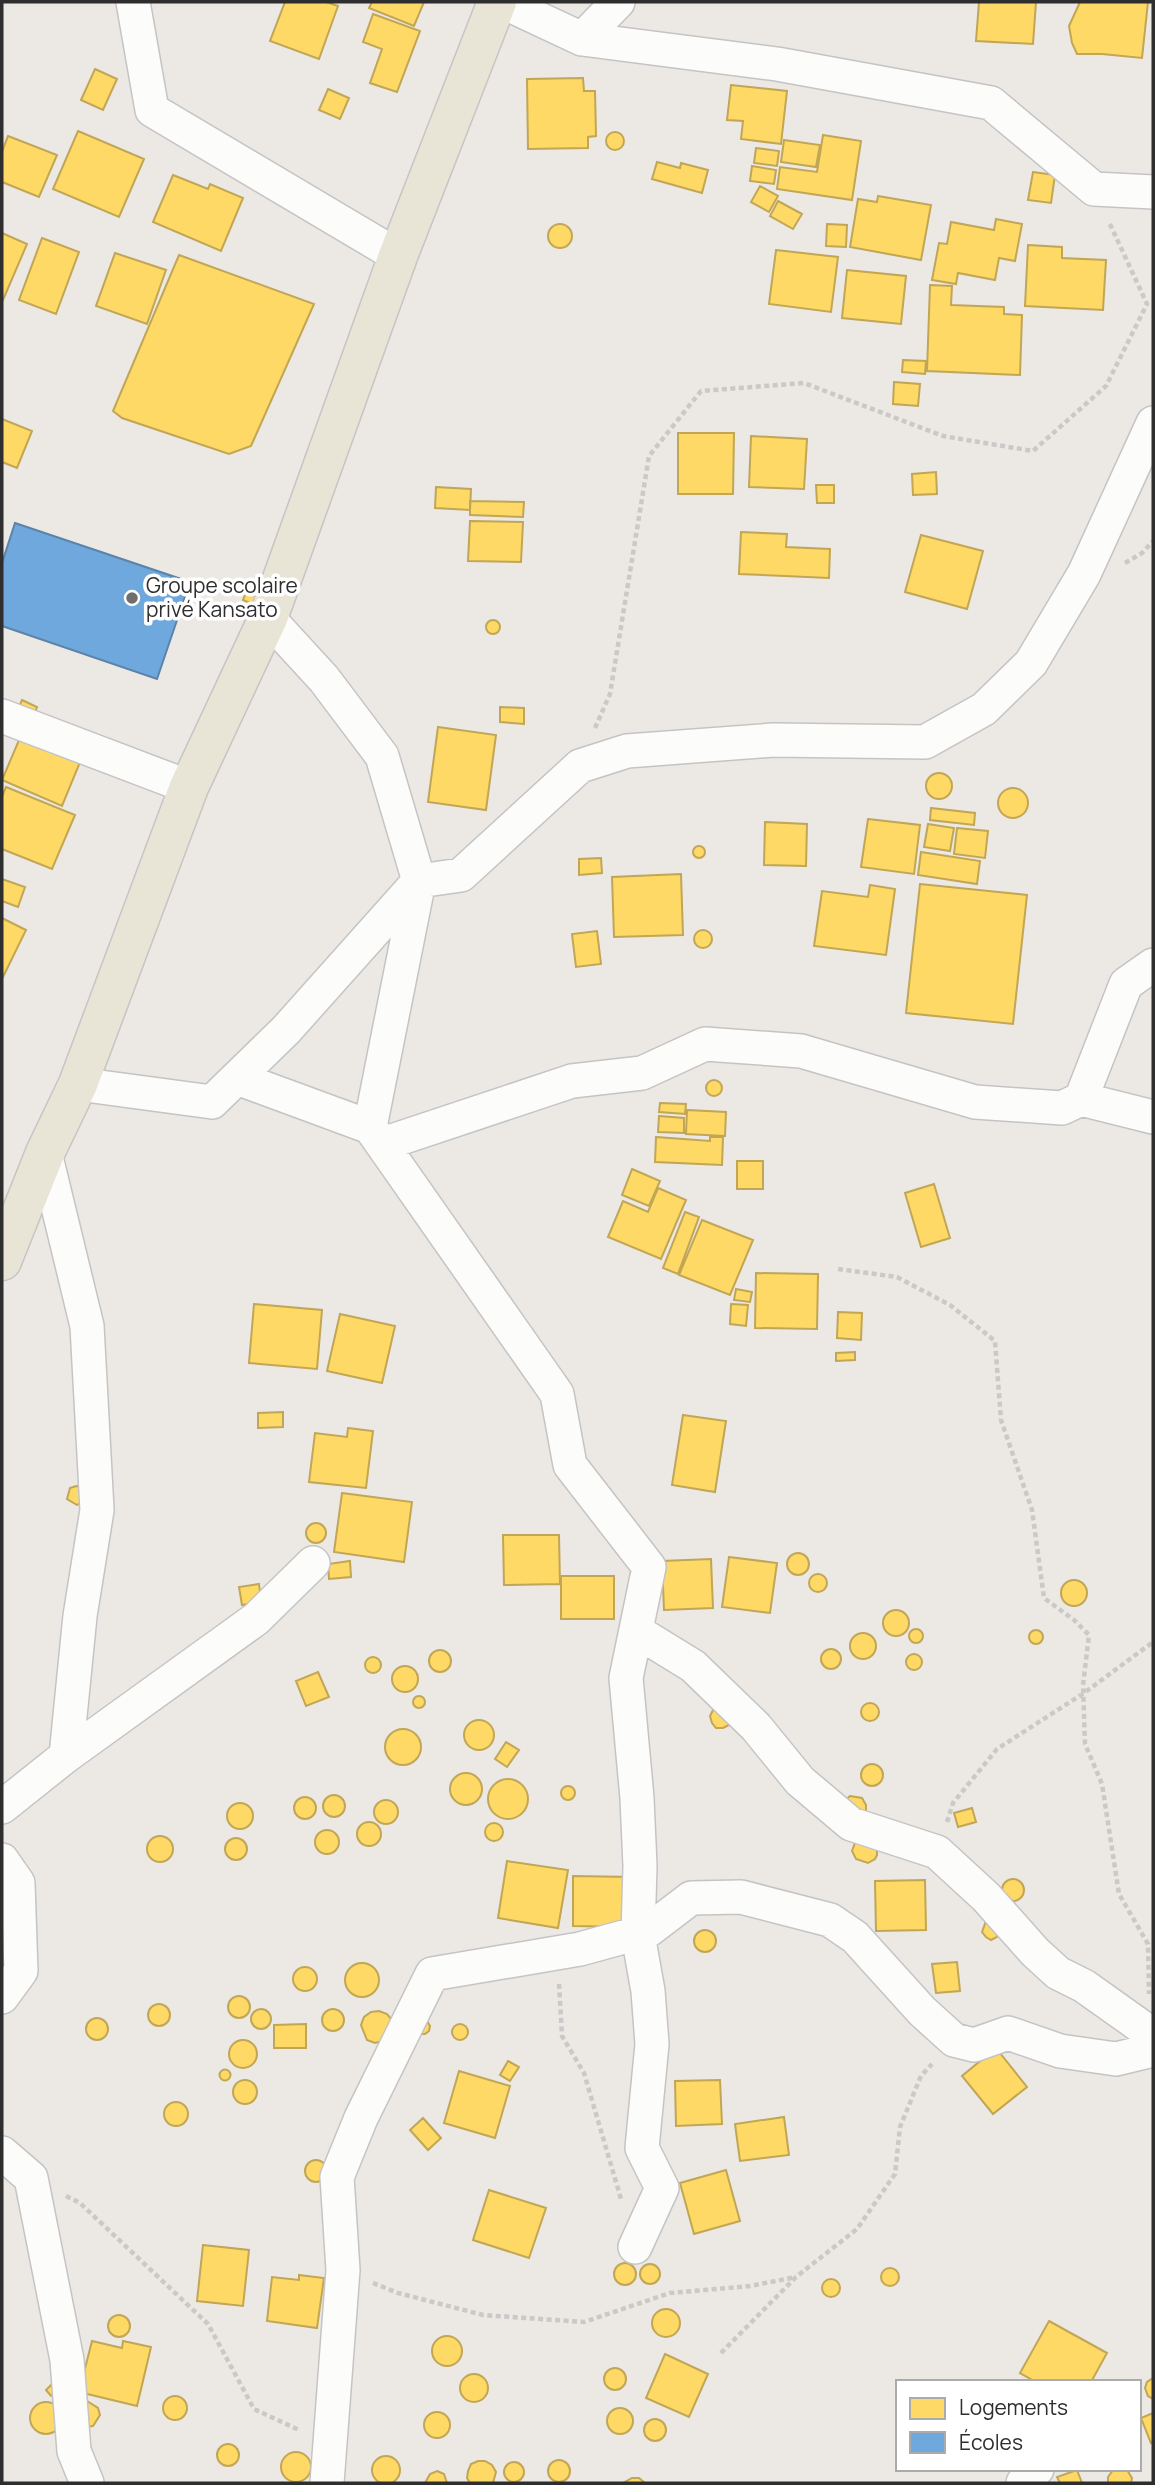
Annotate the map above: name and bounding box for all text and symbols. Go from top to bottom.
place label: Groupe scolaire privé Kansato [146,571,298,623]
marker: Groupe scolaire privé Kansato [124,590,140,606]
legend [896,2380,1141,2471]
text: Logements [959,2393,1068,2421]
text: Écoles [959,2428,1023,2456]

